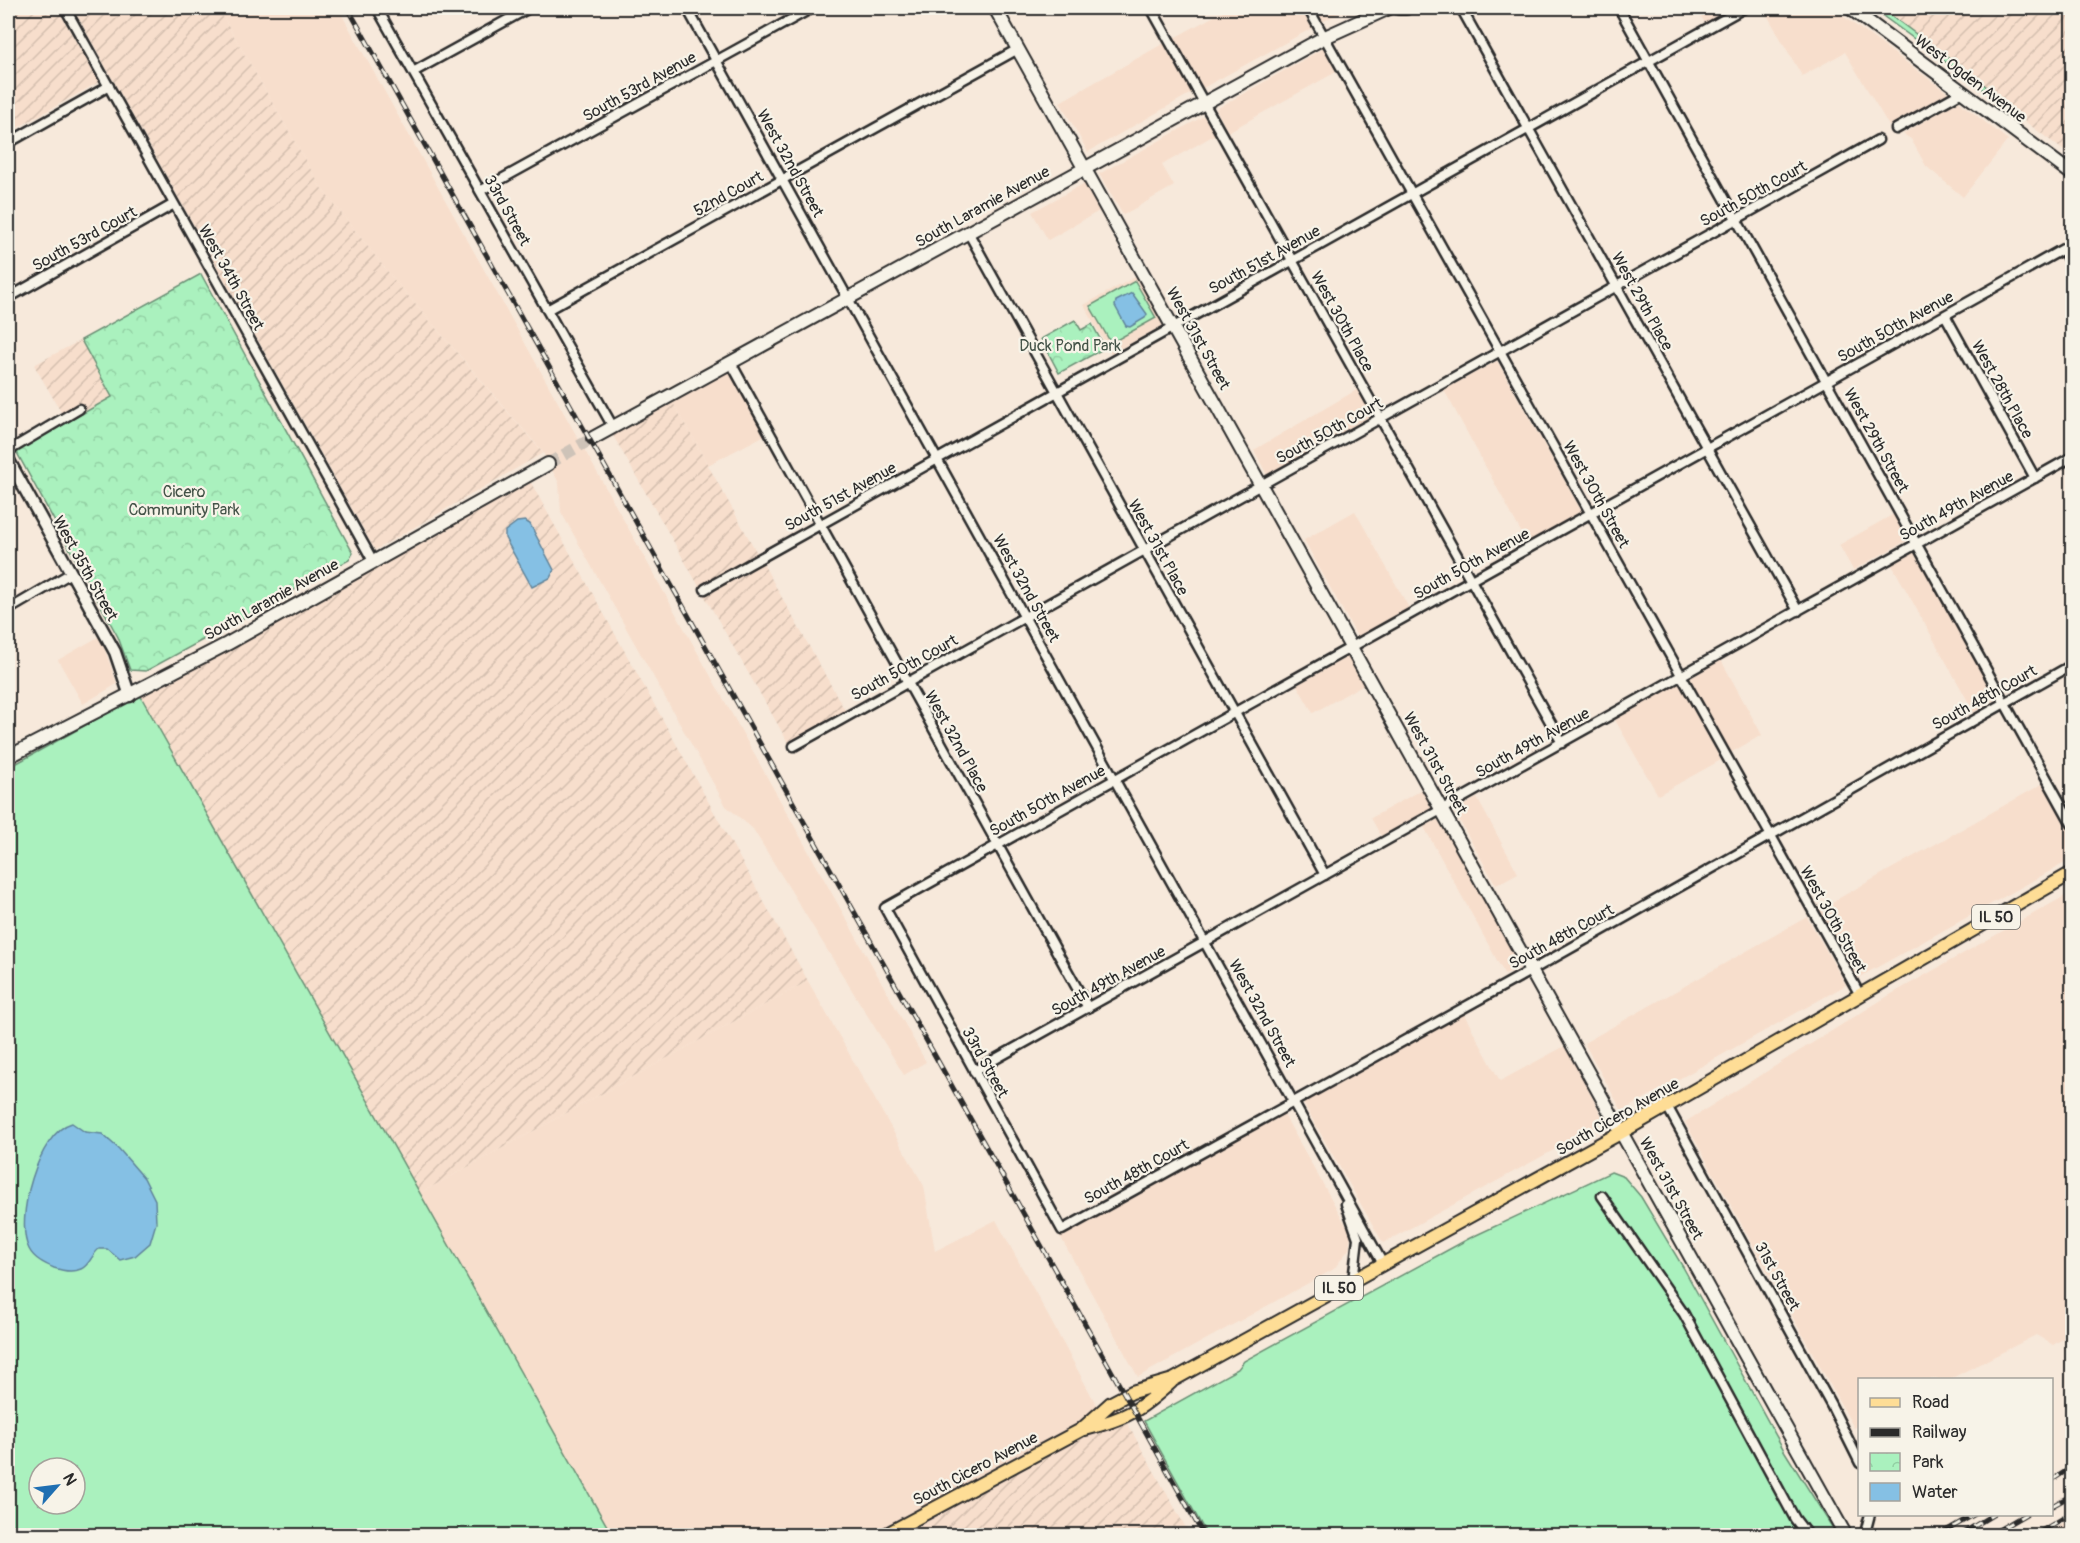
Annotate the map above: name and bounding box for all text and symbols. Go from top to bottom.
street label: West Ogden Avenue [1911,30,2030,127]
street label: South 53rd Avenue [579,47,700,126]
street label: West 32nd Street [752,106,828,221]
street label: South 50th Court [1697,156,1811,231]
street label: South Laramie Avenue [912,162,1053,252]
street label: 52nd Court [690,166,767,221]
street label: 33rd Street [479,172,535,250]
street label: South 53rd Court [29,202,141,276]
street label: West 34th Street [194,221,269,334]
street label: South 51st Avenue [1205,221,1324,299]
street label: West 29th Place [1607,249,1677,354]
street label: West 30th Place [1306,268,1378,375]
street label: West 31st Street [1162,284,1235,394]
street label: South 50th Avenue [1834,287,1957,367]
park label: Duck Pond Park [1019,336,1121,356]
street label: West 28th Place [1967,337,2037,442]
street label: West 29th Street [1839,385,1913,497]
street label: South 50th Court [1273,393,1387,468]
street label: West 30th Street [1558,437,1634,552]
street label: South 51st Avenue [781,458,900,536]
street label: South 49th Avenue [1896,466,2017,546]
park label: Cicero Community Park [128,482,240,520]
street label: West 31st Place [1123,496,1193,599]
street label: West 35th Street [48,512,123,625]
street label: South 50th Avenue [1410,524,1533,604]
street label: West 32nd Street [988,531,1064,646]
street label: South Laramie Avenue [201,555,342,645]
street label: South 50th Court [848,630,962,705]
street label: South 48th Court [1929,661,2041,735]
street label: West 32nd Place [920,687,992,796]
street label: South 49th Avenue [1472,703,1593,783]
street label: West 31st Street [1399,709,1472,819]
street label: South 50th Avenue [986,761,1109,841]
street label: West 30th Street [1795,862,1871,977]
street label: South 48th Court [1506,900,1618,974]
road number: IL 50 [1972,905,2020,929]
street label: South 49th Avenue [1048,941,1169,1021]
street label: West 32nd Street [1224,956,1300,1071]
street label: 33rd Street [957,1024,1013,1102]
street label: South Cicero Avenue [1552,1073,1683,1160]
street label: West 31st Street [1635,1134,1708,1244]
street label: South 48th Court [1081,1135,1193,1209]
street label: 31st Street [1750,1239,1804,1315]
road number: IL 50 [1315,1276,1363,1300]
legend [1858,1378,2053,1516]
text: Road [1912,1391,1949,1414]
text: Railway [1912,1421,1967,1444]
street label: South Cicero Avenue [910,1427,1042,1510]
text: Park [1912,1451,1944,1474]
north arrow [27,1456,87,1516]
text: N [58,1470,81,1489]
text: Water [1912,1481,1958,1504]

